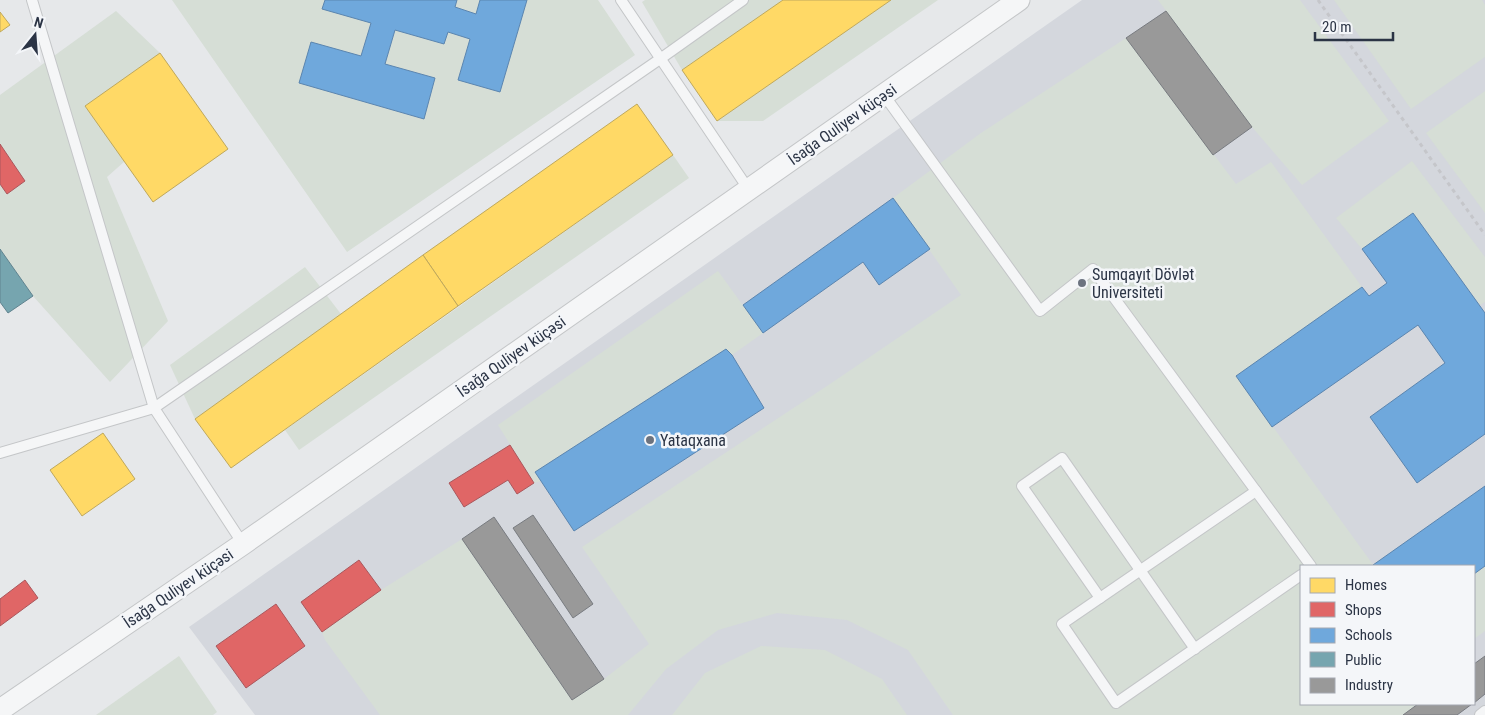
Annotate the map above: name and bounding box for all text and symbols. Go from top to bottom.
north arrow [10,10,60,60]
scale bar [1315,10,1392,42]
text: N [32,14,45,31]
text: 20 m [1322,18,1352,36]
street label: İsağa Quliyev küçəsi [784,80,900,169]
place label: Sumqayıt Dövlət Universiteti [1092,265,1194,302]
marker: Sumqayıt Dövlət Universiteti [1076,277,1088,289]
street label: İsağa Quliyev küçəsi [453,312,569,401]
place label: Yataqxana [660,431,726,450]
marker: Yataqxana [644,434,656,446]
street label: İsağa Quliyev küçəsi [120,545,237,632]
legend [1300,565,1475,705]
text: Homes [1345,576,1387,594]
text: Shops [1345,601,1382,619]
text: Schools [1345,626,1392,644]
text: Public [1345,651,1382,669]
text: Industry [1345,676,1393,694]

